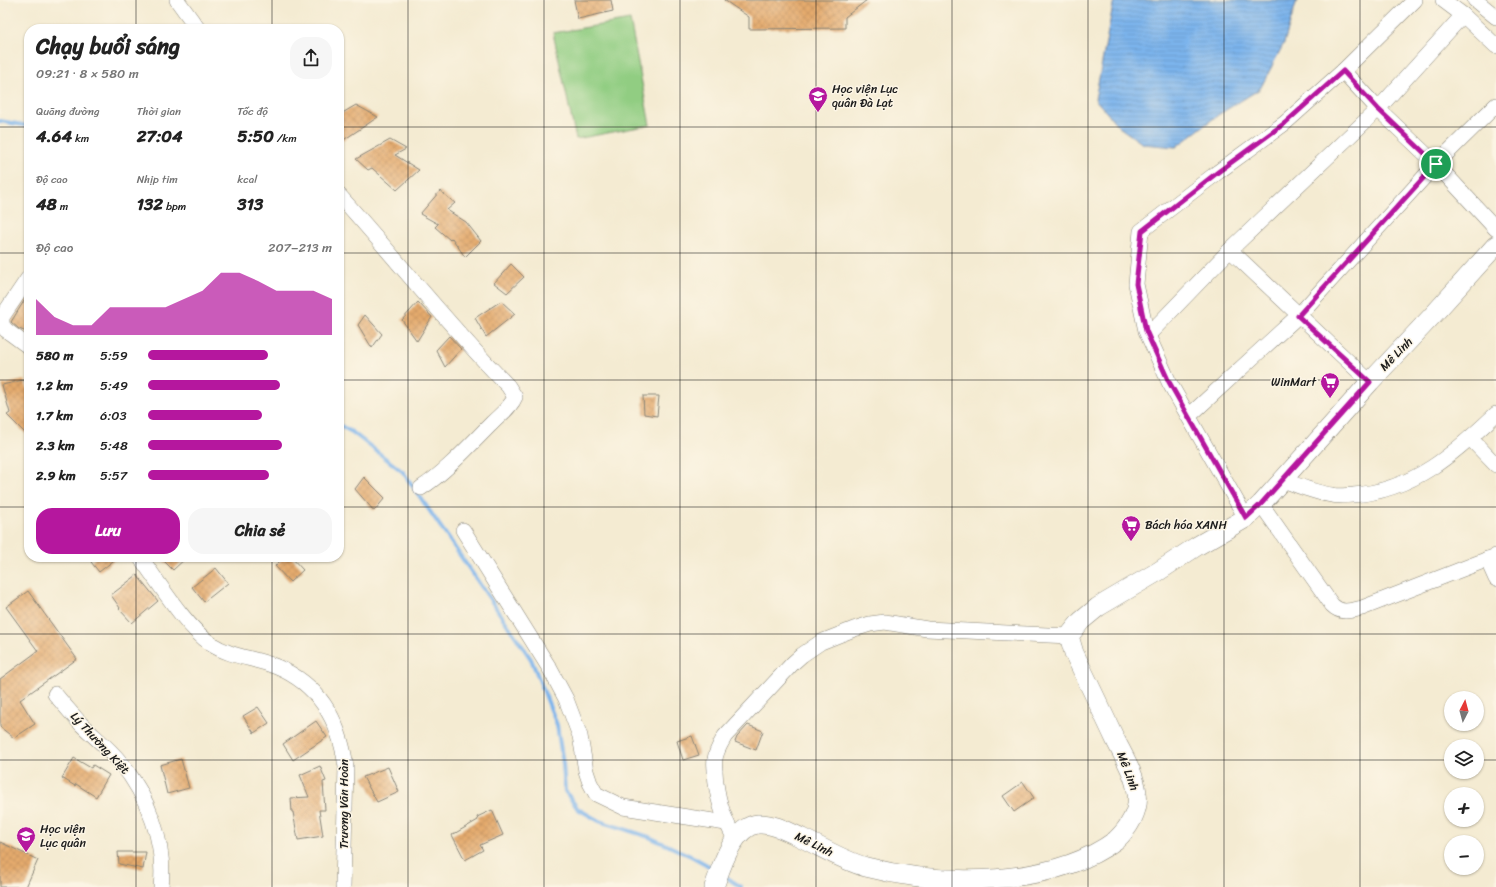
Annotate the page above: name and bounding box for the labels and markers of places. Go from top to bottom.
place label: Học viện Lục quân Đà Lạt [832,78,898,114]
school or university icon: Học viện Lục quân Đà Lạt [807,85,829,113]
pin [1419,147,1453,181]
place label: WinMart [1271,371,1317,393]
supermarket icon: WinMart [1319,371,1341,399]
supermarket icon: Bách hóa XANH [1120,514,1142,542]
place label: Bách hóa XANH [1145,514,1228,536]
place label: Học viện Lục quân [40,818,86,854]
school or university icon: Học viện Lục quân [15,825,37,853]

